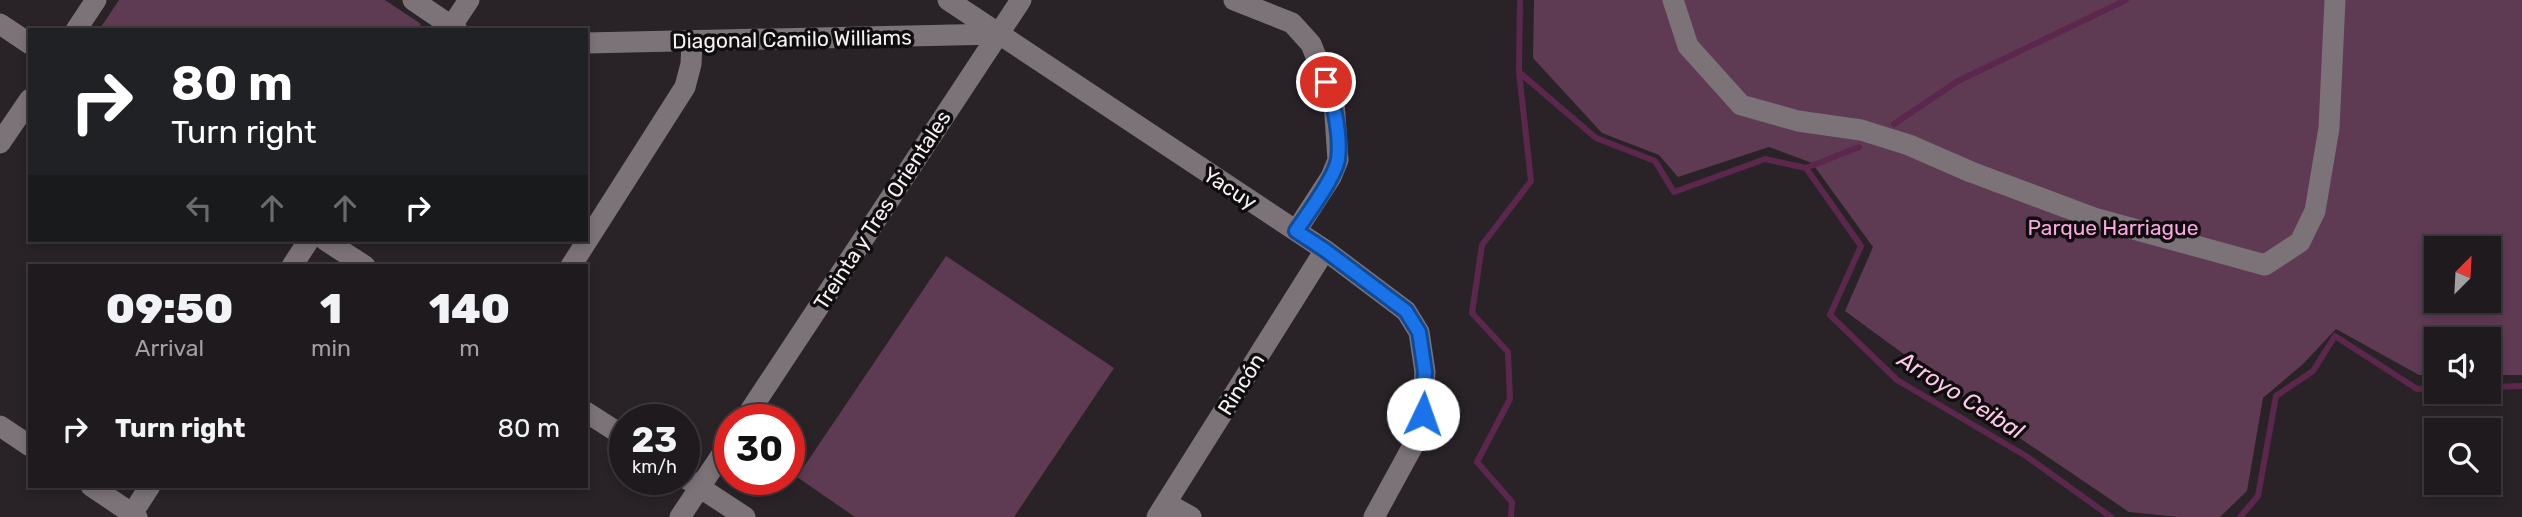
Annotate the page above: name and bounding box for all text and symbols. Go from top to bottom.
street label: Diagonal Camilo Williams [672,24,912,54]
pin [1296,52,1356,112]
text: 80 m [171,54,293,112]
icon: right [56,56,147,147]
icon: arrive [1307,63,1345,101]
street label: Treinta y Tres Orientales [808,106,956,314]
text: Turn right [171,113,316,151]
street label: Yacuy [1198,161,1262,215]
icon: left [180,189,218,227]
icon: ahead [253,189,291,227]
icon: ahead [326,189,364,227]
icon: right [399,189,437,227]
park label: Parque Harriague [2028,215,2198,240]
north arrow [2424,236,2501,313]
map controls [2424,236,2501,495]
text: 09:50 [106,284,233,334]
text: 1 [320,284,342,334]
text: 140 [429,284,510,334]
button: sound [2424,327,2501,404]
text: Arrival [135,334,204,362]
text: min [311,334,351,362]
text: m [459,334,480,362]
water label: Arroyo Ceibal [1892,345,2030,445]
street label: Rincón [1212,349,1270,419]
position arrow [1386,377,1460,451]
speed limit sign: 30 [714,404,805,495]
icon: right [56,410,94,448]
text: Turn right [115,413,245,444]
text: 80 m [497,413,560,444]
button: search [2424,418,2501,495]
text: 23 [632,419,677,461]
text: km/h [632,456,677,478]

